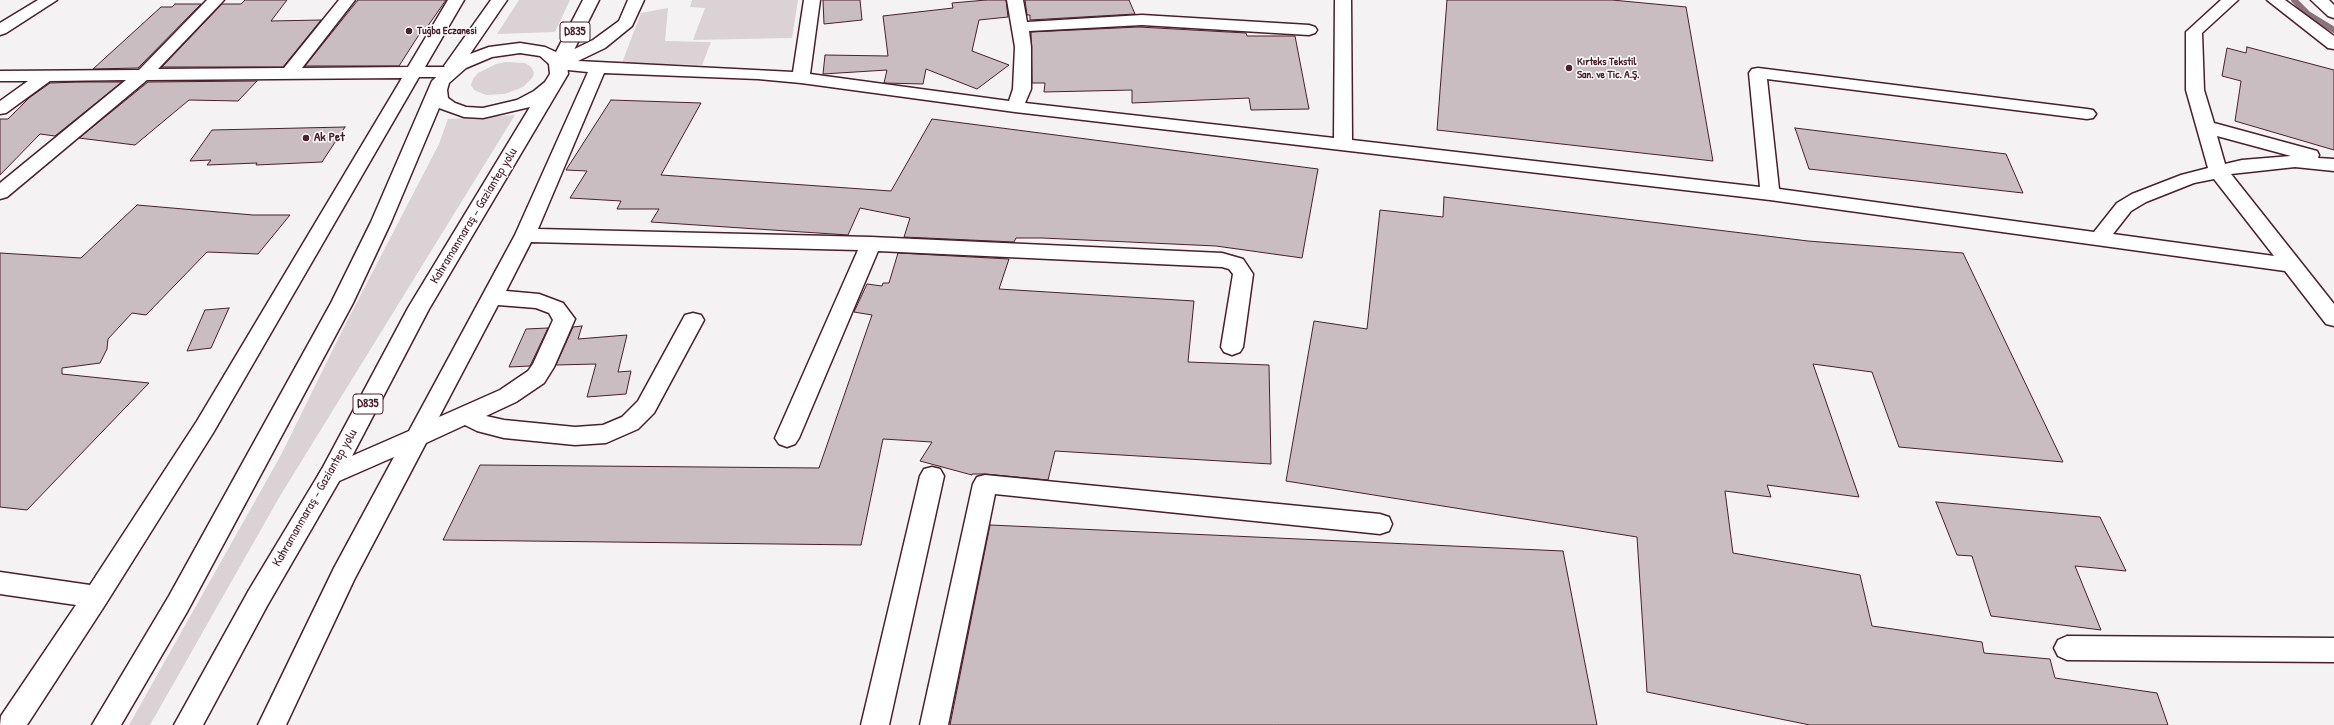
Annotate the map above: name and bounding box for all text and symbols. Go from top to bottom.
road number: D835 [560,22,590,42]
place label: Tuğba Eczanesi [417,24,477,38]
marker: Tuğba Eczanesi [404,26,414,36]
place label: Kırteks Tekstil San. ve Tic. A.Ş. [1577,55,1639,81]
marker: Kırteks Tekstil San. ve Tic. A.Ş. [1564,63,1574,73]
place label: Ak Pet [314,130,345,146]
marker: Ak Pet [301,133,311,143]
street label: Kahramanmaraş - Gaziantep yolu [427,145,521,287]
road number: D835 [353,394,383,414]
street label: Kahramanmaraş - Gaziantep yolu [269,427,361,569]

